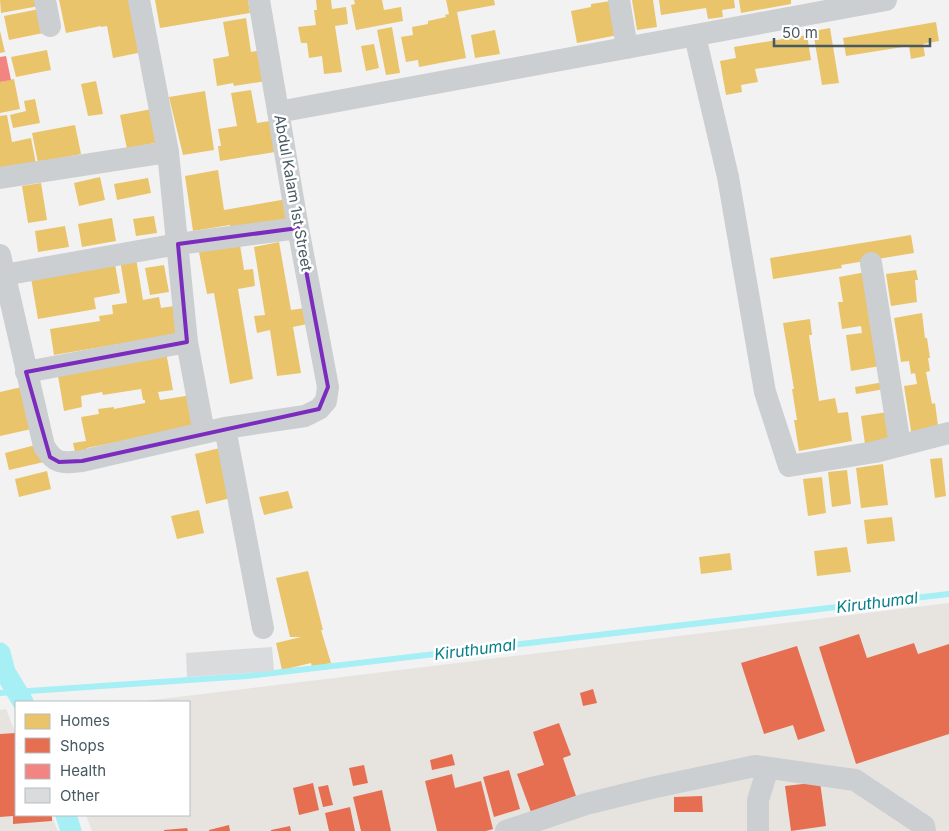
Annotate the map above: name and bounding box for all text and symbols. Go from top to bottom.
scale bar [774,15,930,47]
text: 50 m [782,23,818,42]
street label: Abdul Kalam 1st Street [270,113,317,273]
water label: Kiruthumal [835,587,919,617]
water label: Kiruthumal [433,634,517,664]
legend [15,701,190,816]
text: Homes [60,711,110,730]
text: Shops [60,736,105,755]
text: Health [60,761,106,780]
text: Other [60,786,100,805]

